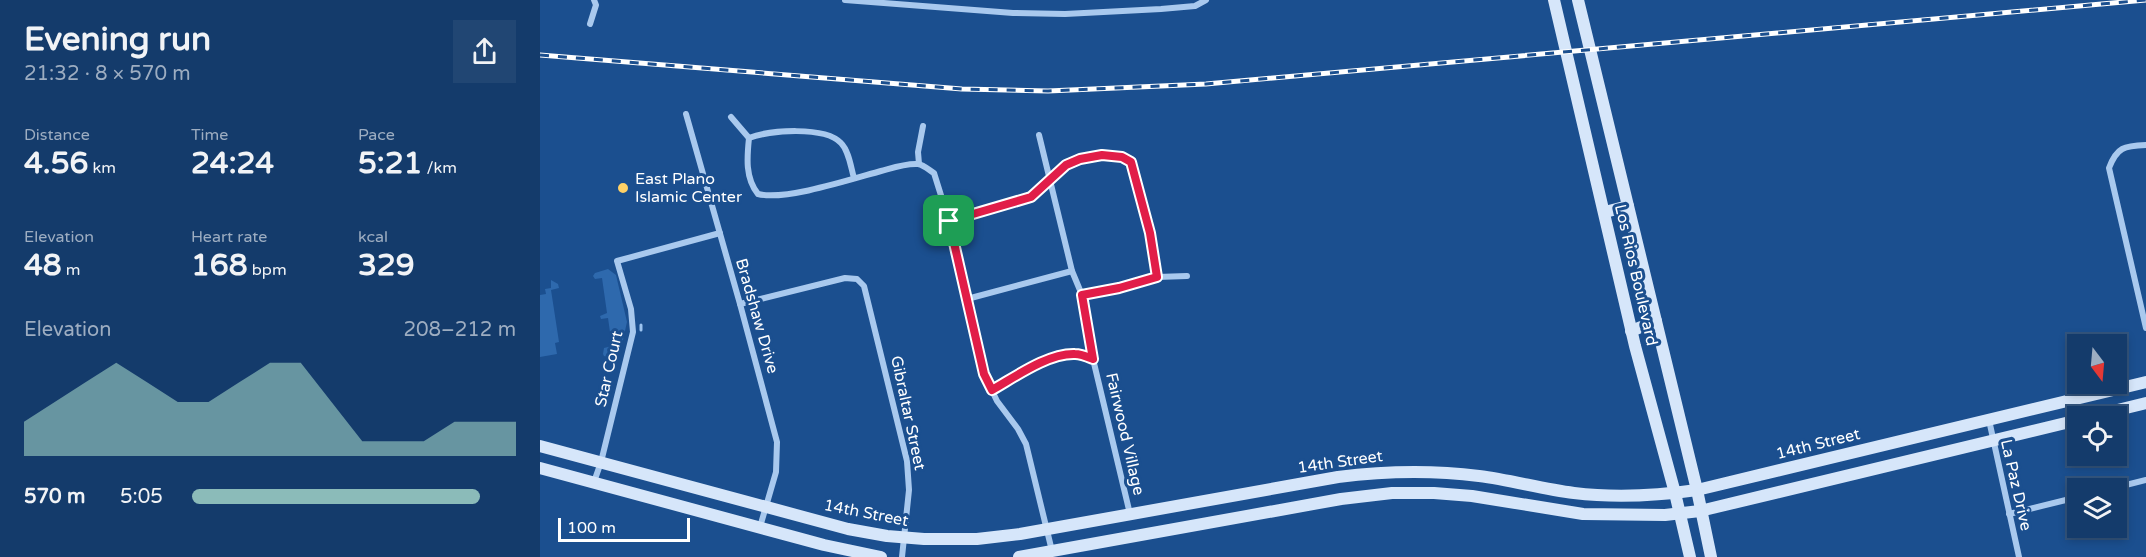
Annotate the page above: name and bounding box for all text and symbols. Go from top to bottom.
text: Evening run [24,20,211,59]
button: share [453,20,516,83]
text: 21:32 · 8 × 570 m [24,62,191,86]
text: Distance [24,125,90,145]
text: Time [191,125,228,145]
text: Pace [358,125,395,145]
text: 4.56 [24,145,88,182]
text: 24:24 [191,145,274,182]
text: 5:21 [358,145,422,182]
text: km [88,158,116,178]
text: /km [422,158,457,178]
place label: East Plano Islamic Center [635,169,743,207]
marker: East Plano Islamic Center [616,181,630,195]
pin [923,195,974,246]
street label: Los Rios Boulevard [1610,202,1662,348]
icon: arrive [932,204,965,237]
text: Elevation [24,227,94,247]
text: Heart rate [191,227,267,247]
text: kcal [358,227,388,247]
text: 48 [24,247,62,284]
text: 168 [191,247,248,284]
text: 329 [358,247,415,284]
street label: Bradshaw Drive [731,256,783,376]
text: m [62,260,81,280]
text: bpm [248,260,287,280]
text: Elevation [24,318,111,342]
text: 208–212 m [403,318,516,342]
street label: Star Court [591,329,627,409]
north arrow [2067,334,2127,394]
map controls [2067,334,2127,538]
street label: Gibraltar Street [886,354,930,472]
street label: Fairwood Village [1101,371,1149,497]
button: locate [2067,406,2127,466]
street label: 14th Street [1774,424,1862,464]
street label: La Paz Drive [1996,437,2036,533]
street label: 14th Street [1296,446,1384,478]
button: layers [2067,478,2127,538]
text: 570 m [24,485,85,509]
text: 5:05 [120,485,163,509]
street label: 14th Street [822,495,910,531]
scale bar [558,515,690,542]
text: 100 m [567,518,616,538]

